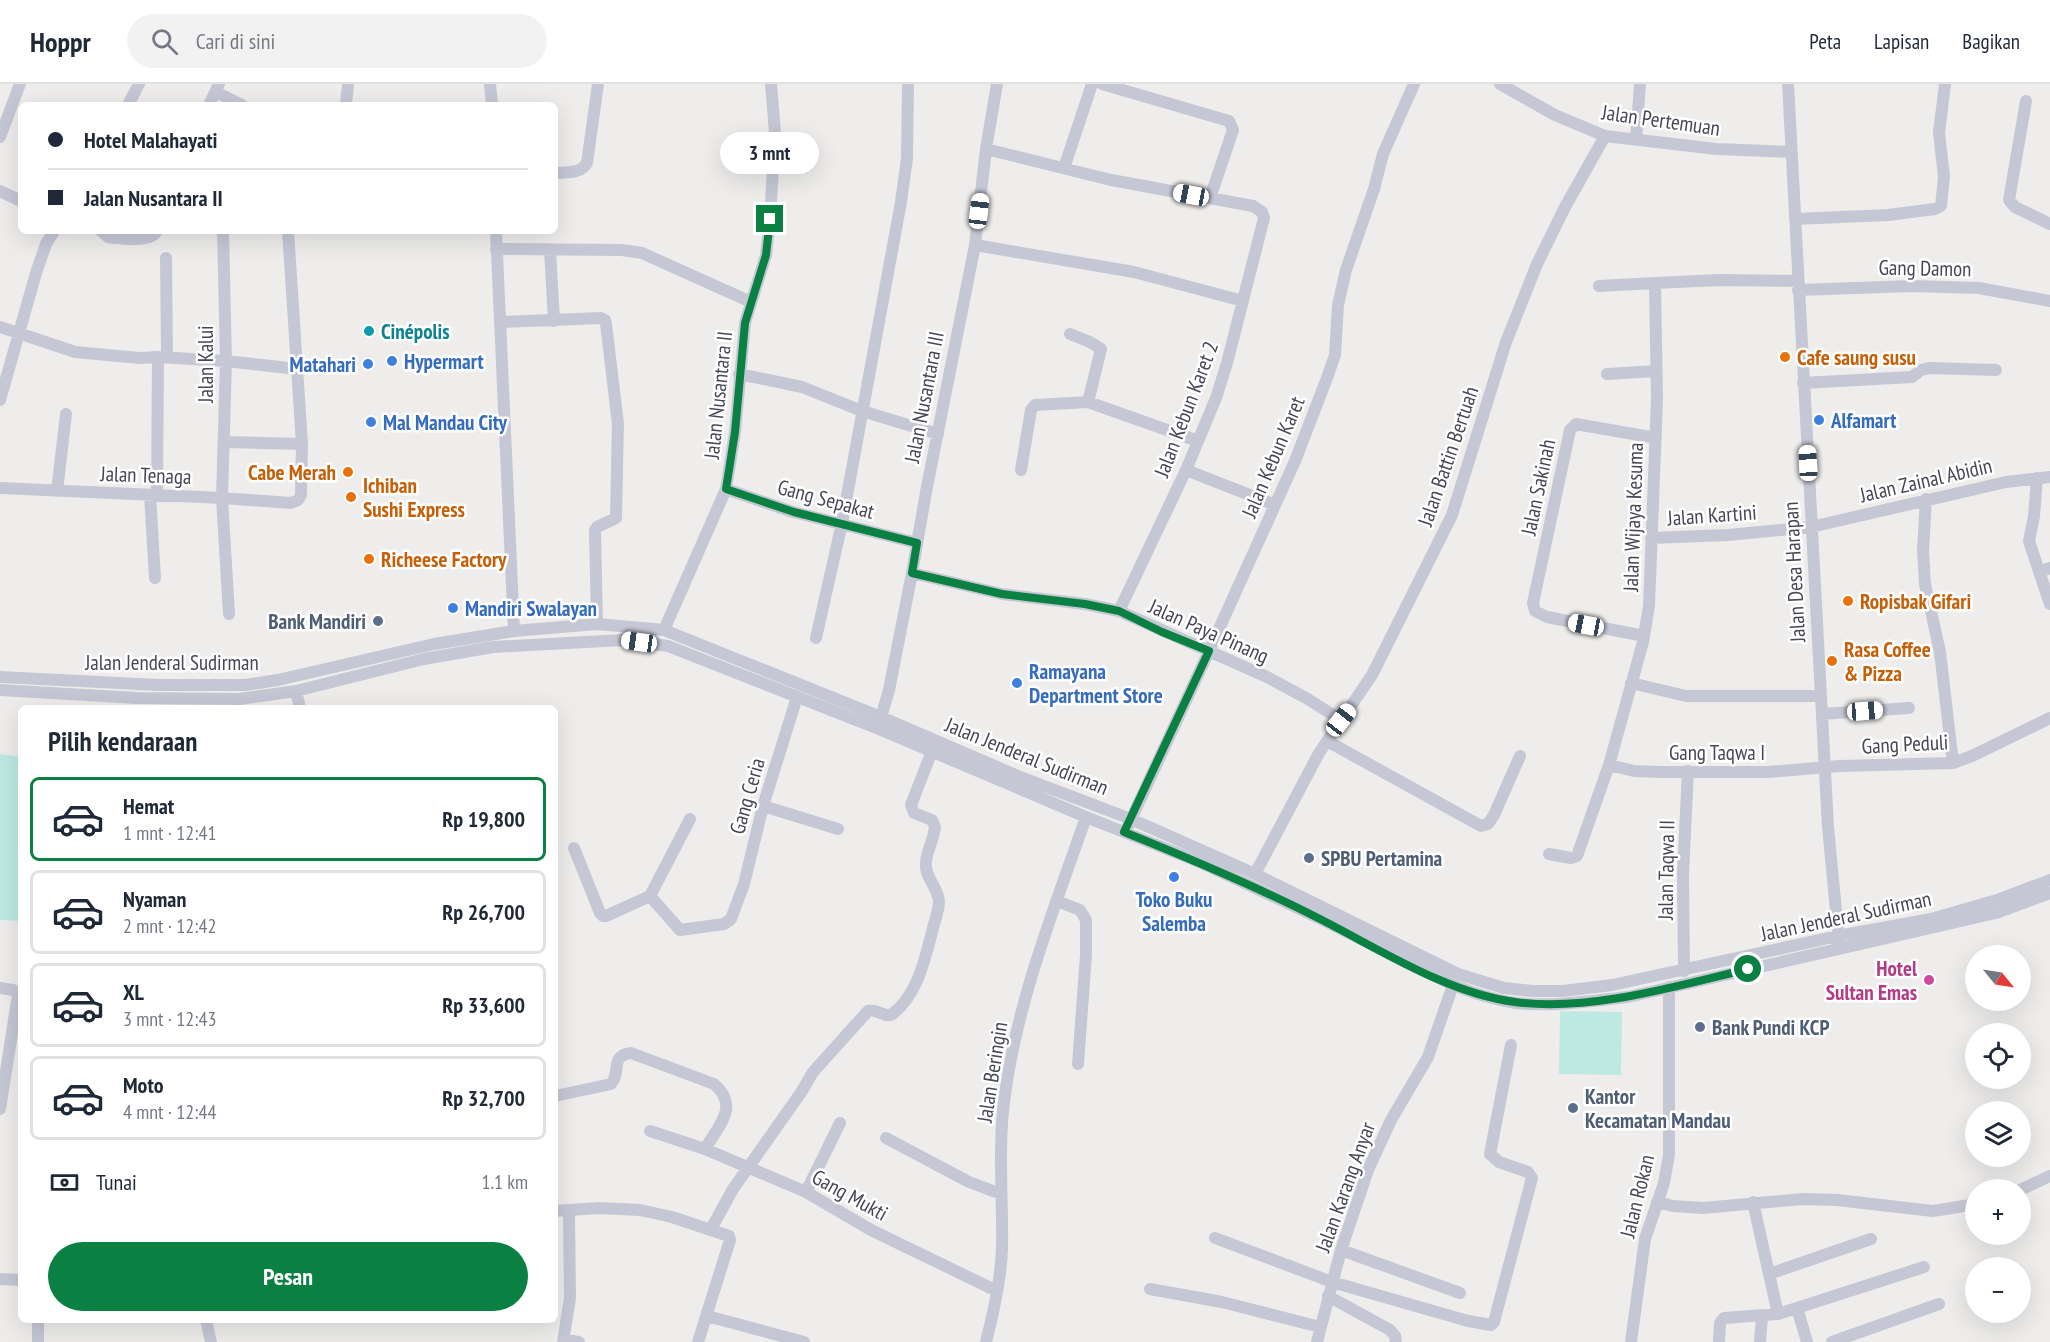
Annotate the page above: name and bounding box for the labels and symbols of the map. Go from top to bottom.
street label: Jalan Pertemuan [1599,98,1722,142]
callout: 3 mnt [720,132,820,174]
car [1172,183,1210,207]
car [968,192,990,230]
route end [756,205,783,232]
street label: Gang Damon [1878,254,1972,282]
place label: Cinépolis [381,318,450,345]
marker: Cinépolis [362,324,376,338]
street label: Jalan Kalui [192,325,219,404]
street label: Jalan Nusantara III [898,329,950,466]
street label: Jalan Nusantara II [698,330,738,461]
street label: Jalan Kebun Karet 2 [1147,337,1224,482]
place label: Cafe saung susu [1797,344,1916,371]
place label: Hypermart [404,348,484,375]
marker: Cafe saung susu [1778,350,1792,364]
place label: Matahari [290,351,356,378]
marker: Hypermart [385,354,399,368]
marker: Matahari [361,357,375,371]
street label: Jalan Battin Bertuah [1411,383,1485,530]
street label: Jalan Kebun Karet [1235,392,1311,523]
place label: Alfamart [1830,407,1896,434]
place label: Mal Mandau City [383,409,507,436]
marker: Alfamart [1812,413,1826,427]
marker: Mal Mandau City [364,415,378,429]
street label: Jalan Sakinah [1514,437,1561,538]
street label: Jalan Wijaya Kesuma [1617,442,1649,593]
car [1798,445,1818,481]
street label: Jalan Zainal Abidin [1856,452,1995,509]
place label: Cabe Merah [248,459,336,486]
street label: Jalan Tenaga [99,460,192,490]
marker: Cabe Merah [341,465,355,479]
place label: Ichiban Sushi Express [363,472,465,523]
street label: Gang Sepakat [775,473,878,525]
marker: Ichiban Sushi Express [344,490,358,504]
street label: Jalan Kartini [1666,498,1757,532]
street label: Jalan Desa Harapan [1777,501,1811,644]
place label: Richeese Factory [381,546,507,573]
marker: Richeese Factory [362,552,376,566]
place label: Ropisbak Gifari [1860,588,1971,615]
street label: Jalan Paya Pinang [1144,592,1273,669]
marker: Ropisbak Gifari [1841,594,1855,608]
place label: Mandiri Swalayan [465,595,597,622]
marker: Mandiri Swalayan [446,601,460,615]
place label: Bank Mandiri [268,608,366,635]
car [1567,613,1605,637]
marker: Bank Mandiri [371,614,385,628]
car [620,631,658,653]
place label: Rasa Coffee & Pizza [1844,636,1931,687]
street label: Jalan Jenderal Sudirman [84,649,259,676]
marker: Rasa Coffee & Pizza [1825,654,1839,668]
place label: Ramayana Department Store [1029,658,1163,709]
marker: Ramayana Department Store [1010,676,1024,690]
car [1323,700,1359,740]
car [1846,701,1884,721]
street label: Jalan Jenderal Sudirman [941,711,1112,801]
street label: Gang Peduli [1861,728,1949,760]
street label: Gang Taqwa I [1669,739,1765,766]
street label: Gang Ceria [723,755,771,837]
street label: Jalan Taqwa II [1652,820,1680,921]
place label: SPBU Pertamina [1321,845,1443,872]
marker: SPBU Pertamina [1302,851,1316,865]
marker: Toko Buku Salemba [1167,870,1181,884]
street label: Jalan Jenderal Sudirman [1757,885,1934,947]
place label: Toko Buku Salemba [1136,886,1212,937]
north arrow [1965,945,2031,1011]
route start [1734,955,1761,982]
place label: Hotel Sultan Emas [1826,955,1918,1006]
marker: Hotel Sultan Emas [1922,973,1936,987]
place label: Bank Pundi KCP [1712,1014,1829,1041]
street label: Jalan Beringin [971,1020,1013,1125]
marker: Bank Pundi KCP [1693,1020,1707,1034]
place label: Kantor Kecamatan Mandau [1585,1083,1731,1134]
marker: Kantor Kecamatan Mandau [1566,1101,1580,1115]
street label: Jalan Karang Anyar [1309,1118,1381,1257]
street label: Jalan Rokan [1613,1152,1660,1241]
street label: Gang Mukti [807,1163,893,1227]

